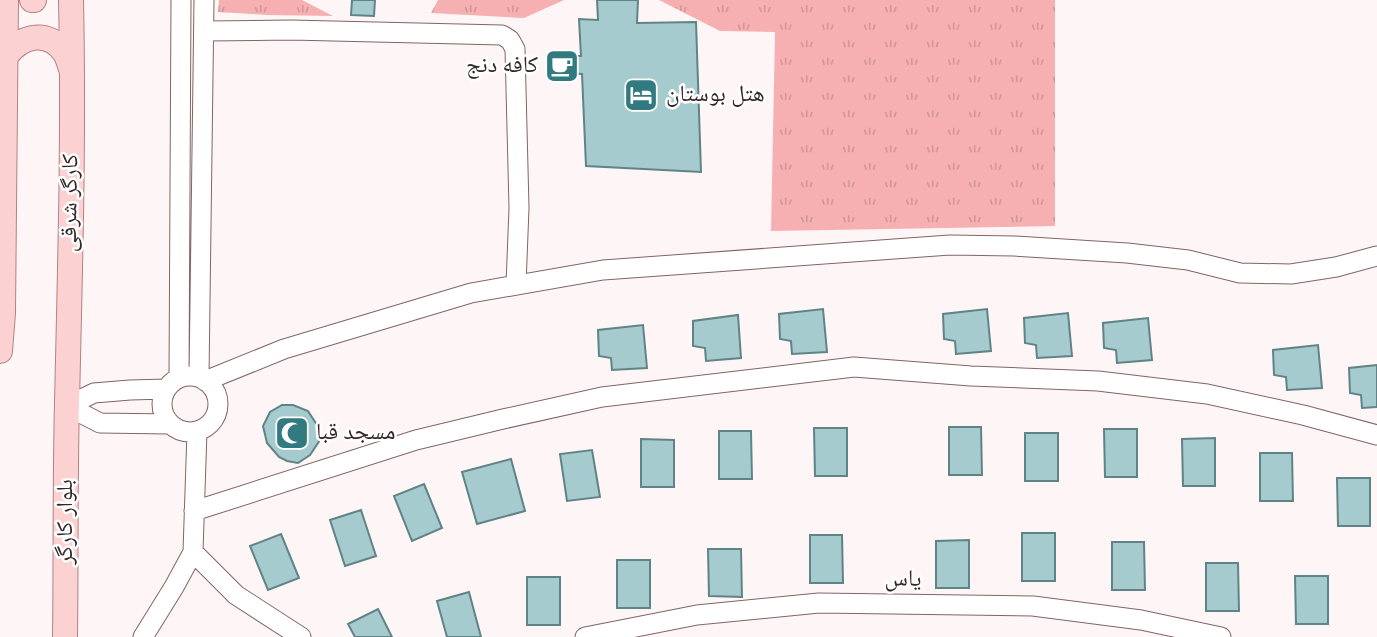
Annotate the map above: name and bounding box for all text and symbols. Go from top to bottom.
cafe icon: کافه دنج [543,47,581,85]
place label: کافه دنج [466,52,538,81]
hotel icon: هتل بوستان [622,76,660,114]
place label: هتل بوستان [666,81,765,110]
street label: کارگر شرقی [56,153,86,252]
mosque icon: مسجد قبا [273,414,311,452]
place label: مسجد قبا [316,419,396,448]
street label: بلوار کارگر [52,479,81,566]
street label: یاس [884,565,922,595]

